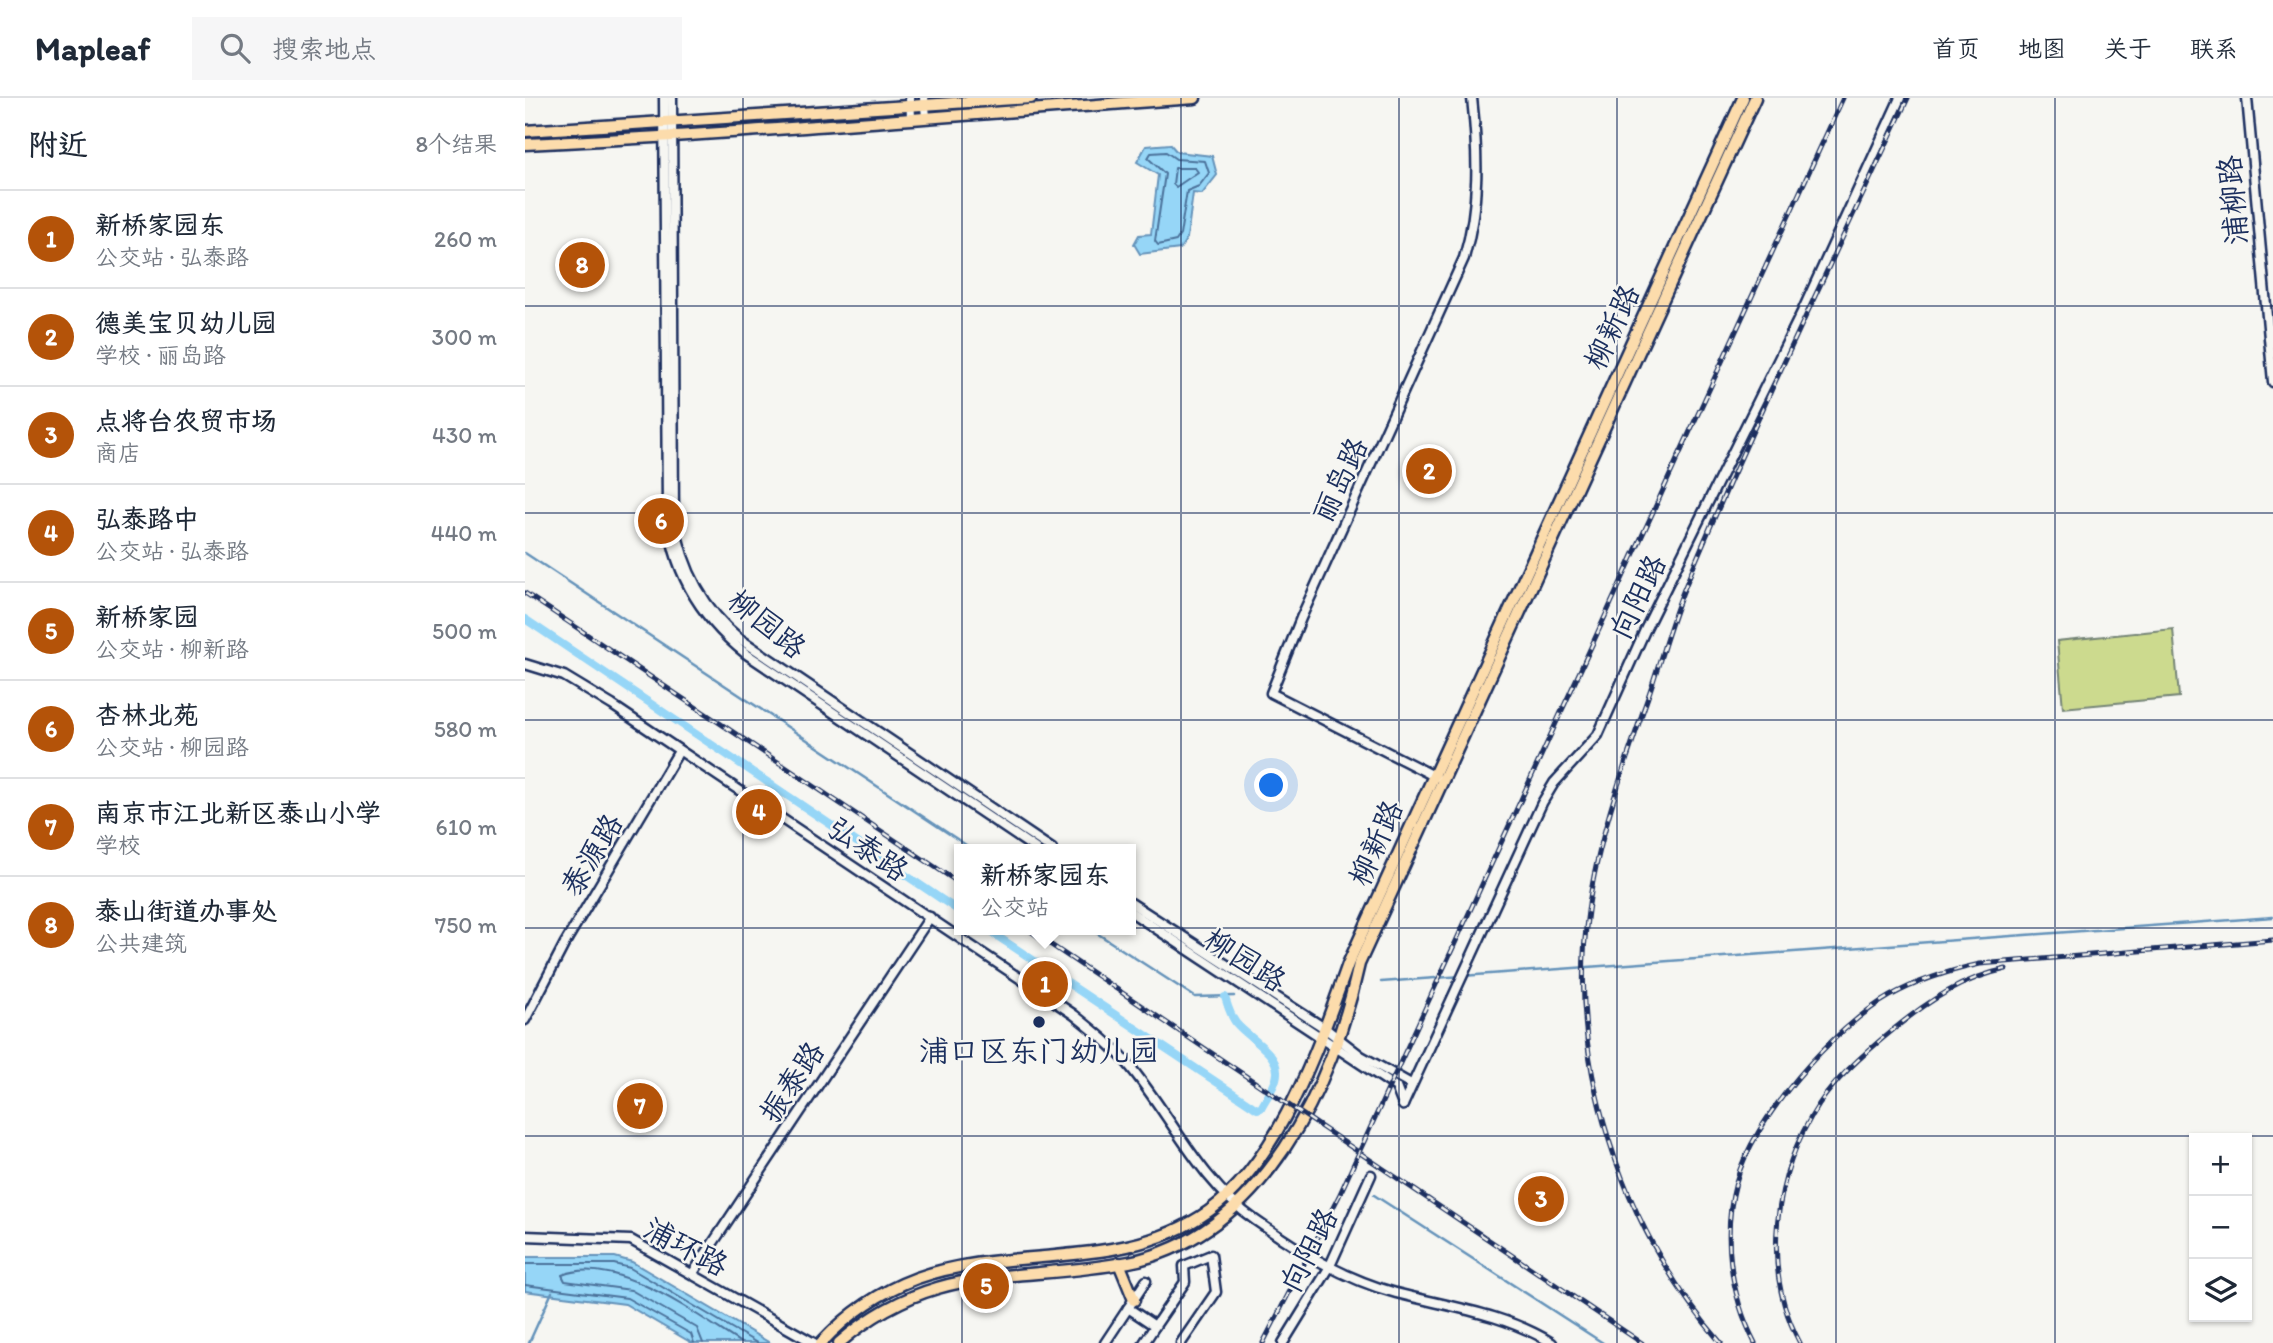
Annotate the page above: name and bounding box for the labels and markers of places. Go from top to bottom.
pin: 8 [559,239,605,291]
pin: 2 [1406,445,1452,497]
pin: 6 [638,495,684,547]
pin: 4 [736,786,782,838]
pin: 1 [1022,958,1068,1010]
marker: 浦口区东门幼儿园 [1031,1014,1047,1030]
place label: 浦口区东门幼儿园 [919,1032,1159,1069]
pin: 7 [617,1080,663,1132]
pin: 3 [1518,1173,1564,1225]
pin: 5 [963,1260,1009,1312]

